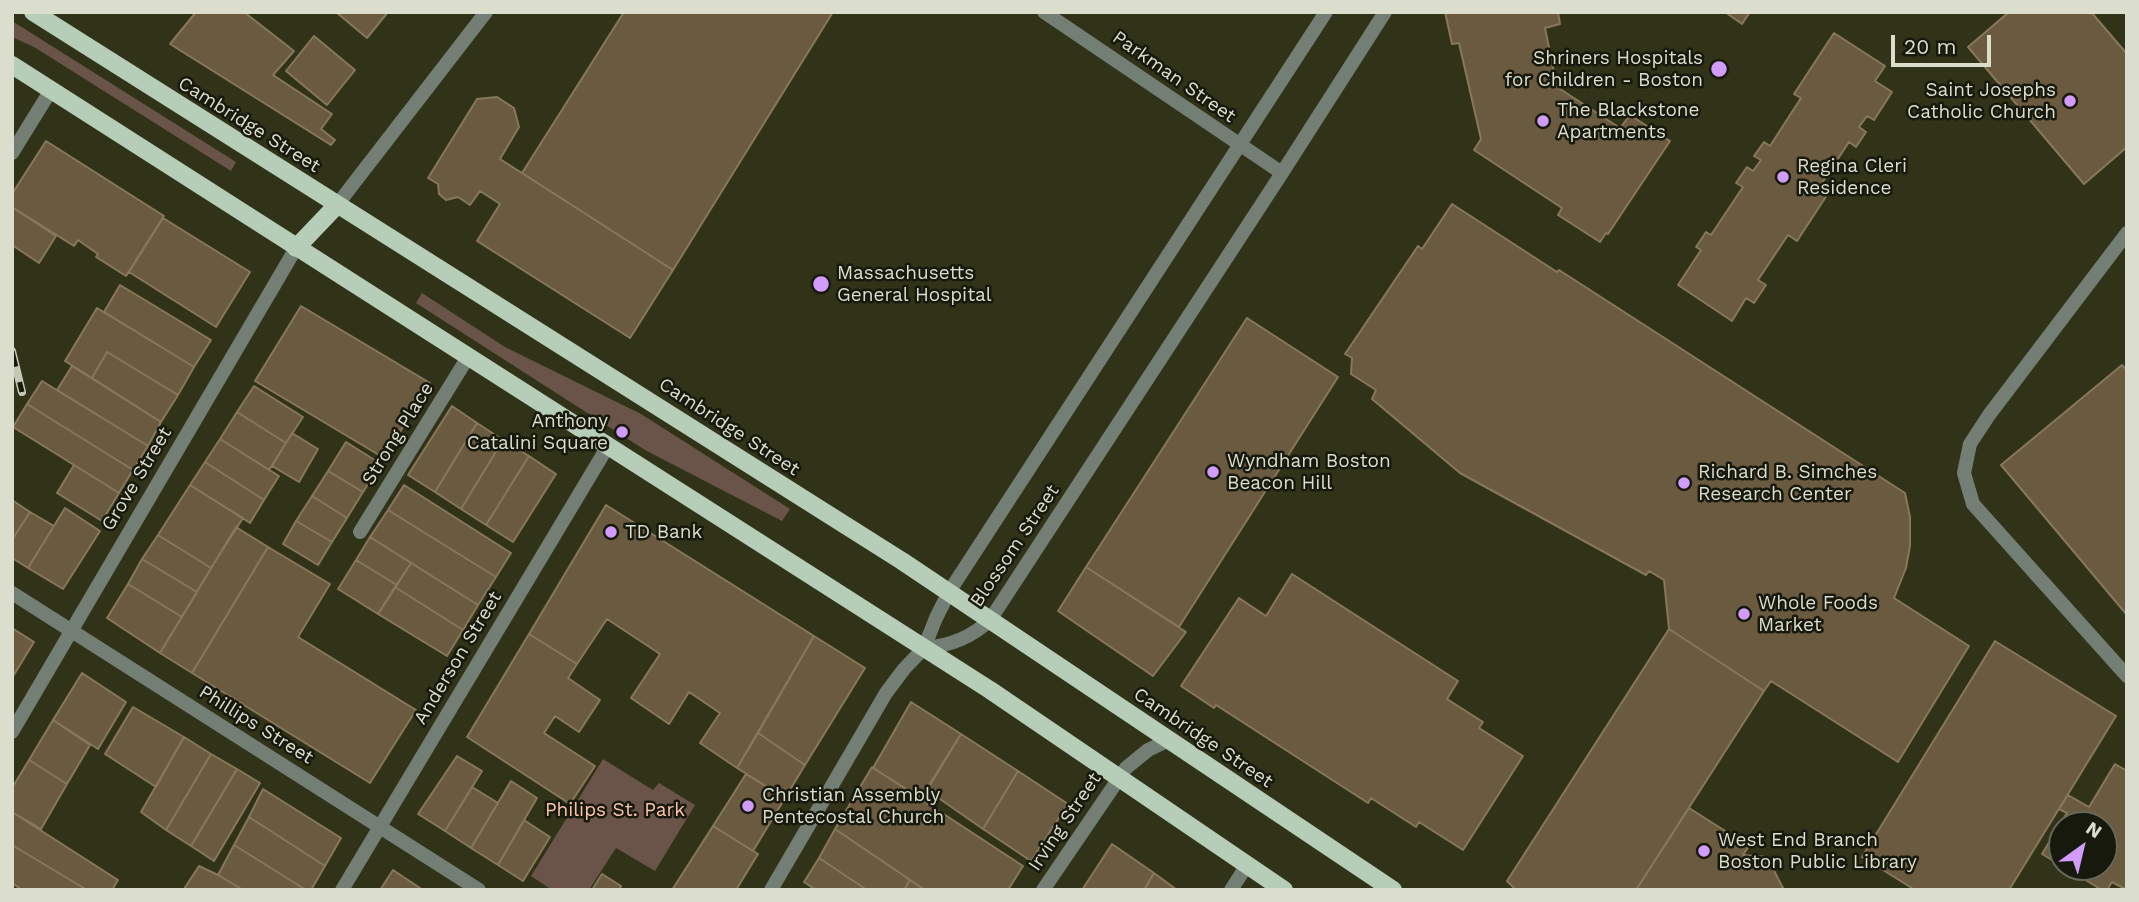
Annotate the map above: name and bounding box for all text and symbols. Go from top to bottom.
scale bar [1894,21,1994,65]
street label: Parkman Street [1108,26,1240,128]
text: 20 m [1904,34,1956,59]
place label: Shriners Hospitals for Children - Boston [1505,47,1703,91]
marker: Shriners Hospitals for Children - Boston [1709,59,1729,79]
street label: Cambridge Street [174,72,324,178]
place label: Saint Josephs Catholic Church [1907,79,2056,123]
marker: Saint Josephs Catholic Church [2062,93,2078,109]
place label: The Blackstone Apartments [1557,99,1700,143]
marker: The Blackstone Apartments [1535,113,1551,129]
place label: Regina Cleri Residence [1797,155,1907,199]
marker: Regina Cleri Residence [1775,169,1791,185]
place label: Massachusetts General Hospital [837,262,992,306]
marker: Massachusetts General Hospital [811,274,831,294]
street label: Cambridge Street [654,373,804,481]
street label: Strong Place [357,378,439,490]
place label: Anthony Catalini Square [467,410,608,454]
street label: Grove Street [97,423,177,535]
marker: Anthony Catalini Square [614,424,630,440]
place label: Wyndham Boston Beacon Hill [1227,450,1391,494]
place label: Richard B. Simches Research Center [1698,461,1877,505]
marker: Wyndham Boston Beacon Hill [1205,464,1221,480]
marker: Richard B. Simches Research Center [1676,475,1692,491]
street label: Blossom Street [966,480,1064,612]
place label: TD Bank [625,521,702,543]
marker: TD Bank [603,524,619,540]
street label: Anderson Street [409,587,507,729]
place label: Whole Foods Market [1758,592,1878,636]
marker: Whole Foods Market [1736,606,1752,622]
street label: Phillips Street [195,681,317,769]
street label: Cambridge Street [1129,683,1277,793]
street label: Irving Street [1024,768,1106,876]
place label: Christian Assembly Pentecostal Church [762,784,944,828]
marker: Christian Assembly Pentecostal Church [740,798,756,814]
park label: Philips St. Park [545,799,685,821]
north arrow [2048,811,2118,881]
text: N [2082,816,2106,843]
place label: West End Branch Boston Public Library [1718,829,1917,873]
marker: West End Branch Boston Public Library [1696,843,1712,859]

